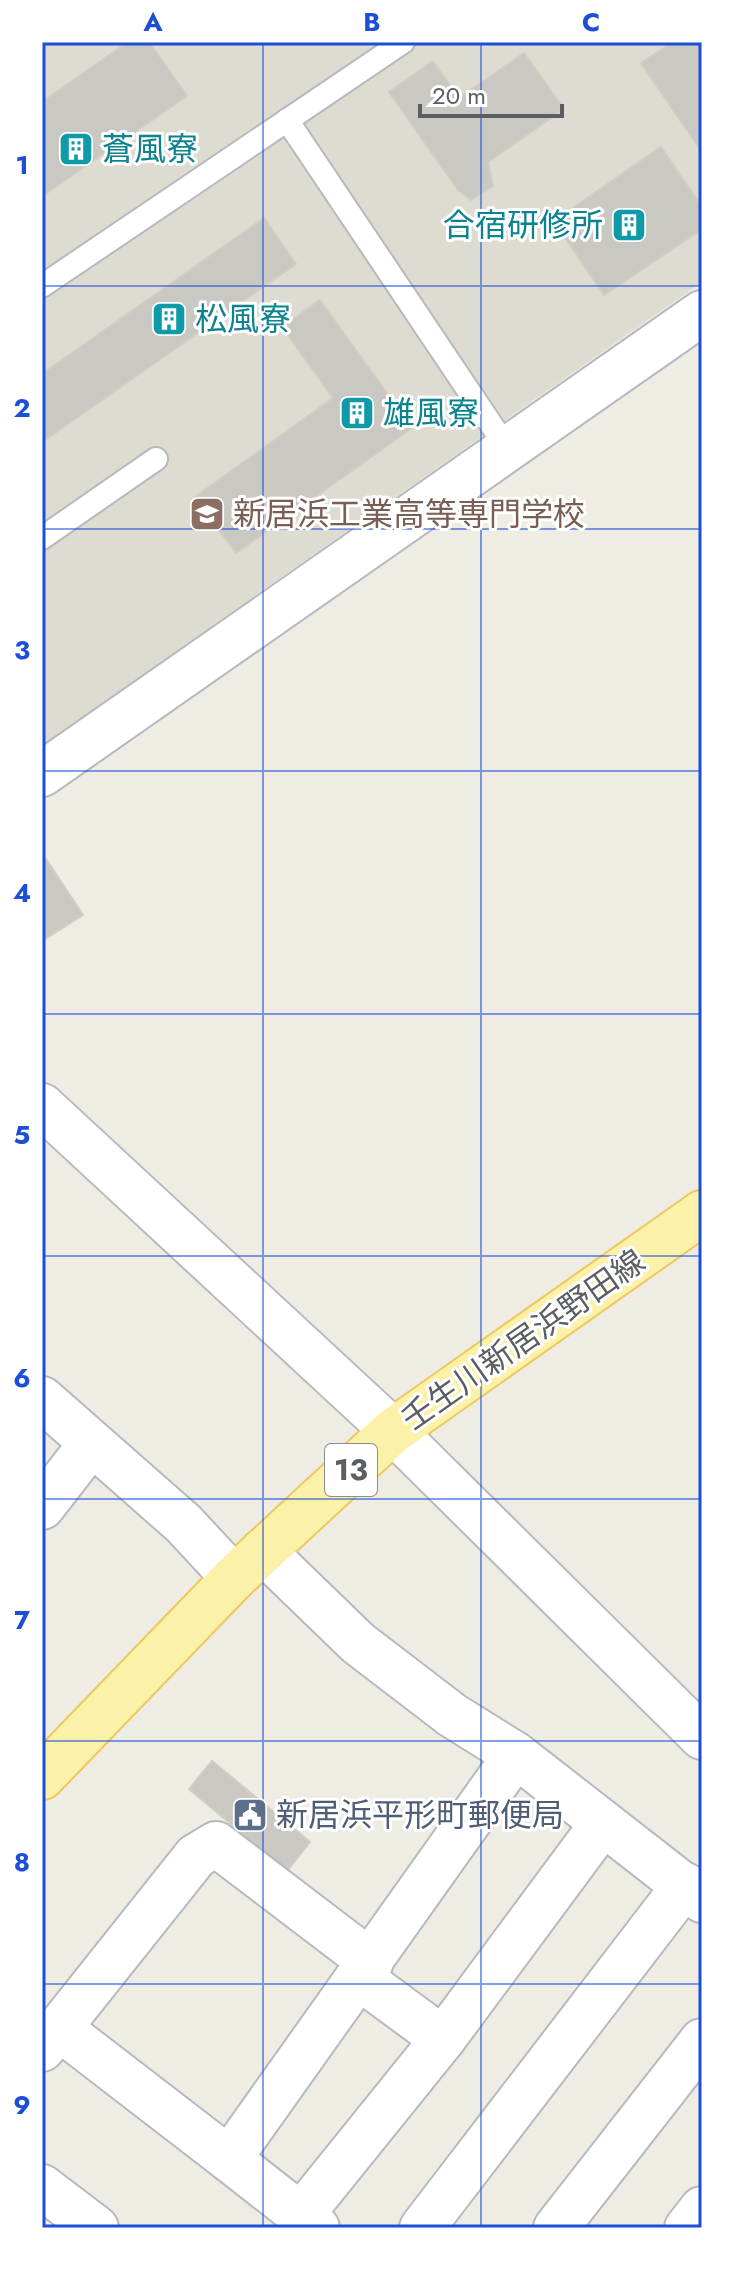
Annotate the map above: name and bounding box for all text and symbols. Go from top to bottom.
text: A [142,3,163,41]
text: B [363,3,381,41]
text: C [582,3,600,41]
scale bar [420,68,562,118]
text: 20 m [432,78,486,113]
place label: 蒼風寮 [102,126,198,172]
building icon: 蒼風寮 [57,130,95,168]
text: 1 [15,146,29,184]
place label: 合宿研修所 [443,202,603,248]
building icon: 合宿研修所 [610,206,648,244]
place label: 松風寮 [195,296,291,342]
building icon: 松風寮 [150,300,188,338]
text: 2 [13,389,31,427]
place label: 雄風寮 [383,390,479,436]
building icon: 雄風寮 [338,394,376,432]
place label: 新居浜工業高等専門学校 [233,491,585,537]
school or university icon: 新居浜工業高等専門学校 [188,495,226,533]
text: 3 [14,631,30,669]
text: 4 [13,874,31,912]
text: 5 [14,1116,30,1154]
street label: 壬生川新居浜野田線 [392,1239,654,1441]
text: 6 [13,1359,31,1397]
road number: 13 [325,1444,377,1496]
text: 7 [14,1601,30,1639]
place label: 新居浜平形町郵便局 [276,1792,564,1838]
public building icon: 新居浜平形町郵便局 [231,1796,269,1834]
text: 8 [14,1843,30,1881]
text: 9 [13,2086,31,2124]

